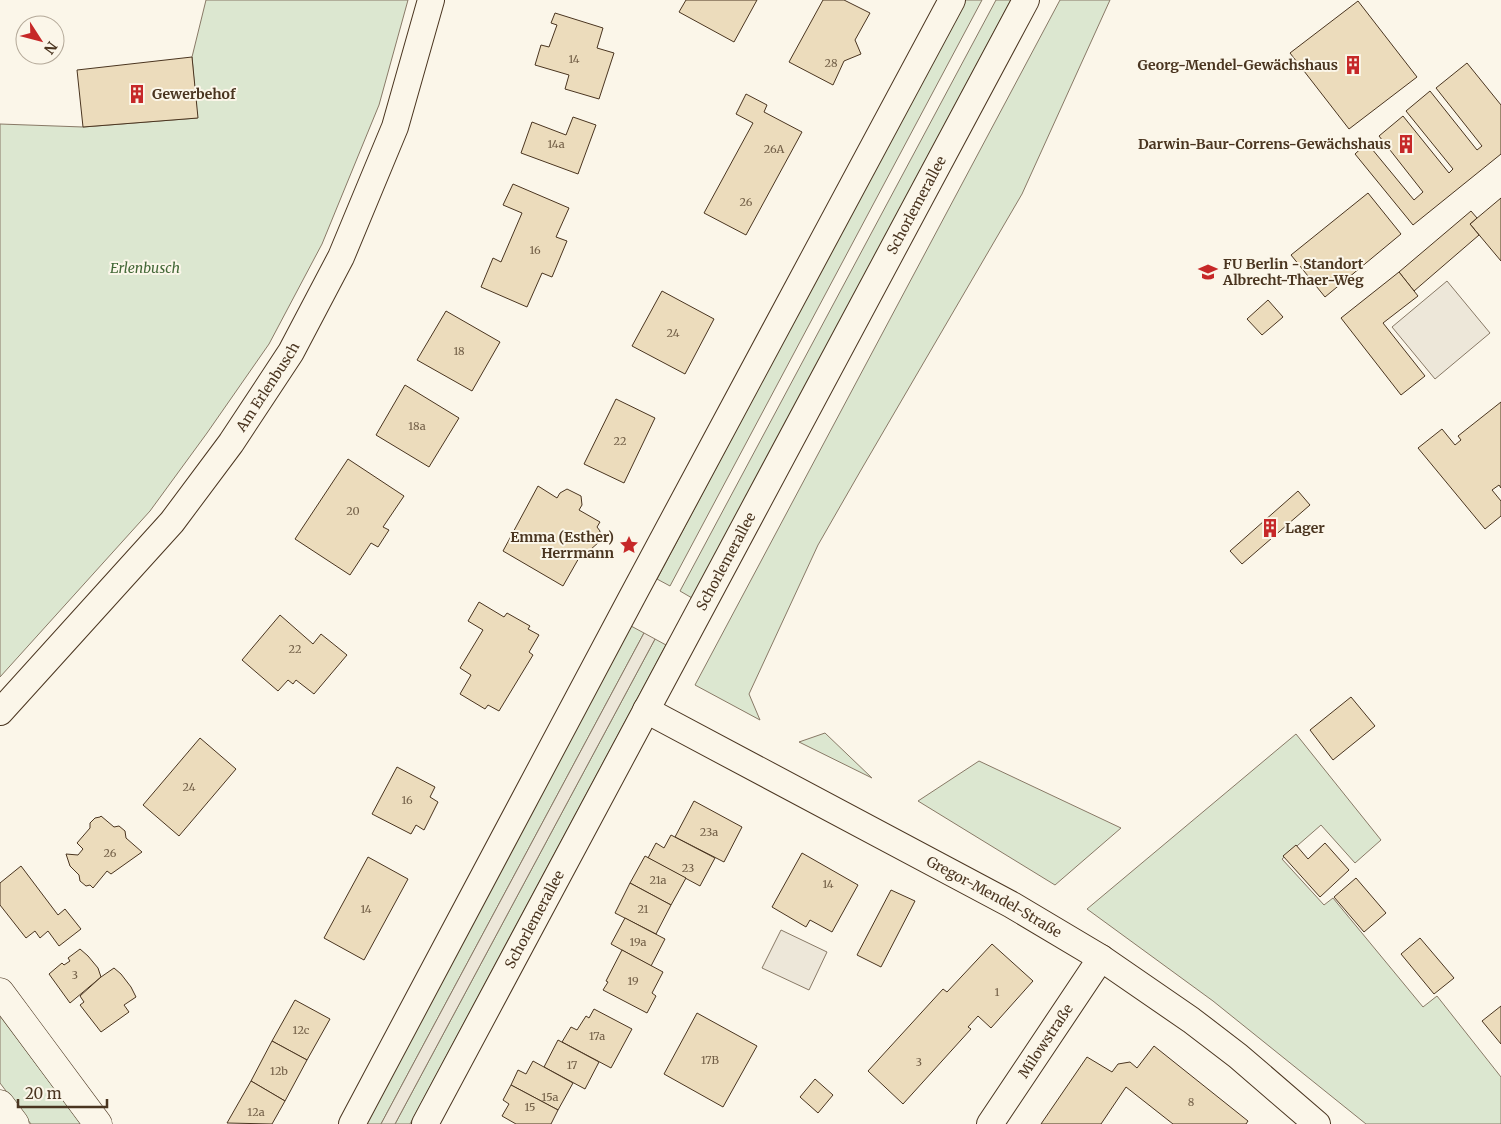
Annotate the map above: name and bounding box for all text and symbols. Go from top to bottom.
north arrow [15,15,65,65]
text: N [40,38,61,57]
house number: 14 [568,52,580,66]
building icon: Georg-Mendel-Gewächshaus [1342,54,1364,76]
house number: 28 [825,56,838,70]
place label: Georg-Mendel-Gewächshaus [1138,56,1338,74]
building icon: Gewerbehof [126,83,148,105]
place label: Gewerbehof [152,85,236,103]
building icon: Darwin-Baur-Correns-Gewächshaus [1395,133,1417,155]
place label: Darwin-Baur-Correns-Gewächshaus [1138,135,1391,153]
house number: 14a [547,137,565,151]
house number: 26A [764,142,785,156]
street label: Schorlemerallee [883,153,950,257]
house number: 26 [740,195,753,209]
house number: 16 [529,243,541,257]
place label: FU Berlin - Standort Albrecht-Thaer-Weg [1222,255,1364,289]
park label: Erlenbusch [110,259,180,277]
school or university icon: FU Berlin - Standort Albrecht-Thaer-Weg [1197,261,1219,283]
house number: 24 [667,326,680,340]
street label: Am Erlenbusch [232,339,303,436]
house number: 18 [453,344,465,358]
house number: 18a [408,419,426,433]
house number: 22 [614,434,626,448]
house number: 20 [346,504,360,518]
street label: Schorlemerallee [692,509,759,614]
building icon: Lager [1259,517,1281,539]
place label: Lager [1285,519,1325,537]
place label: Emma (Esther) Herrmann [510,528,614,562]
place icon: Emma (Esther) Herrmann [618,534,640,556]
house number: 22 [289,642,301,656]
house number: 24 [183,780,196,794]
house number: 16 [401,793,413,807]
house number: 23a [700,825,718,839]
house number: 26 [104,846,117,860]
street label: Gregor-Mendel-Straße [923,852,1065,942]
house number: 23 [682,861,694,875]
street label: Schorlemerallee [501,867,568,972]
house number: 21a [649,873,667,887]
house number: 14 [822,877,834,891]
house number: 14 [360,902,372,916]
house number: 21 [637,902,649,916]
house number: 19a [630,935,647,949]
house number: 3 [72,968,78,982]
house number: 19 [627,974,639,988]
house number: 1 [995,985,1000,999]
street label: Milowstraße [1014,1000,1077,1081]
house number: 12c [293,1023,310,1037]
house number: 17a [589,1029,605,1043]
house number: 17B [701,1053,720,1067]
house number: 3 [916,1055,922,1069]
house number: 17 [567,1058,577,1072]
house number: 12b [270,1064,288,1078]
scale bar [18,1076,106,1108]
text: 20 m [25,1084,62,1103]
house number: 15a [542,1090,559,1104]
house number: 8 [1188,1095,1195,1109]
house number: 15 [524,1100,536,1114]
house number: 12a [247,1105,265,1119]

